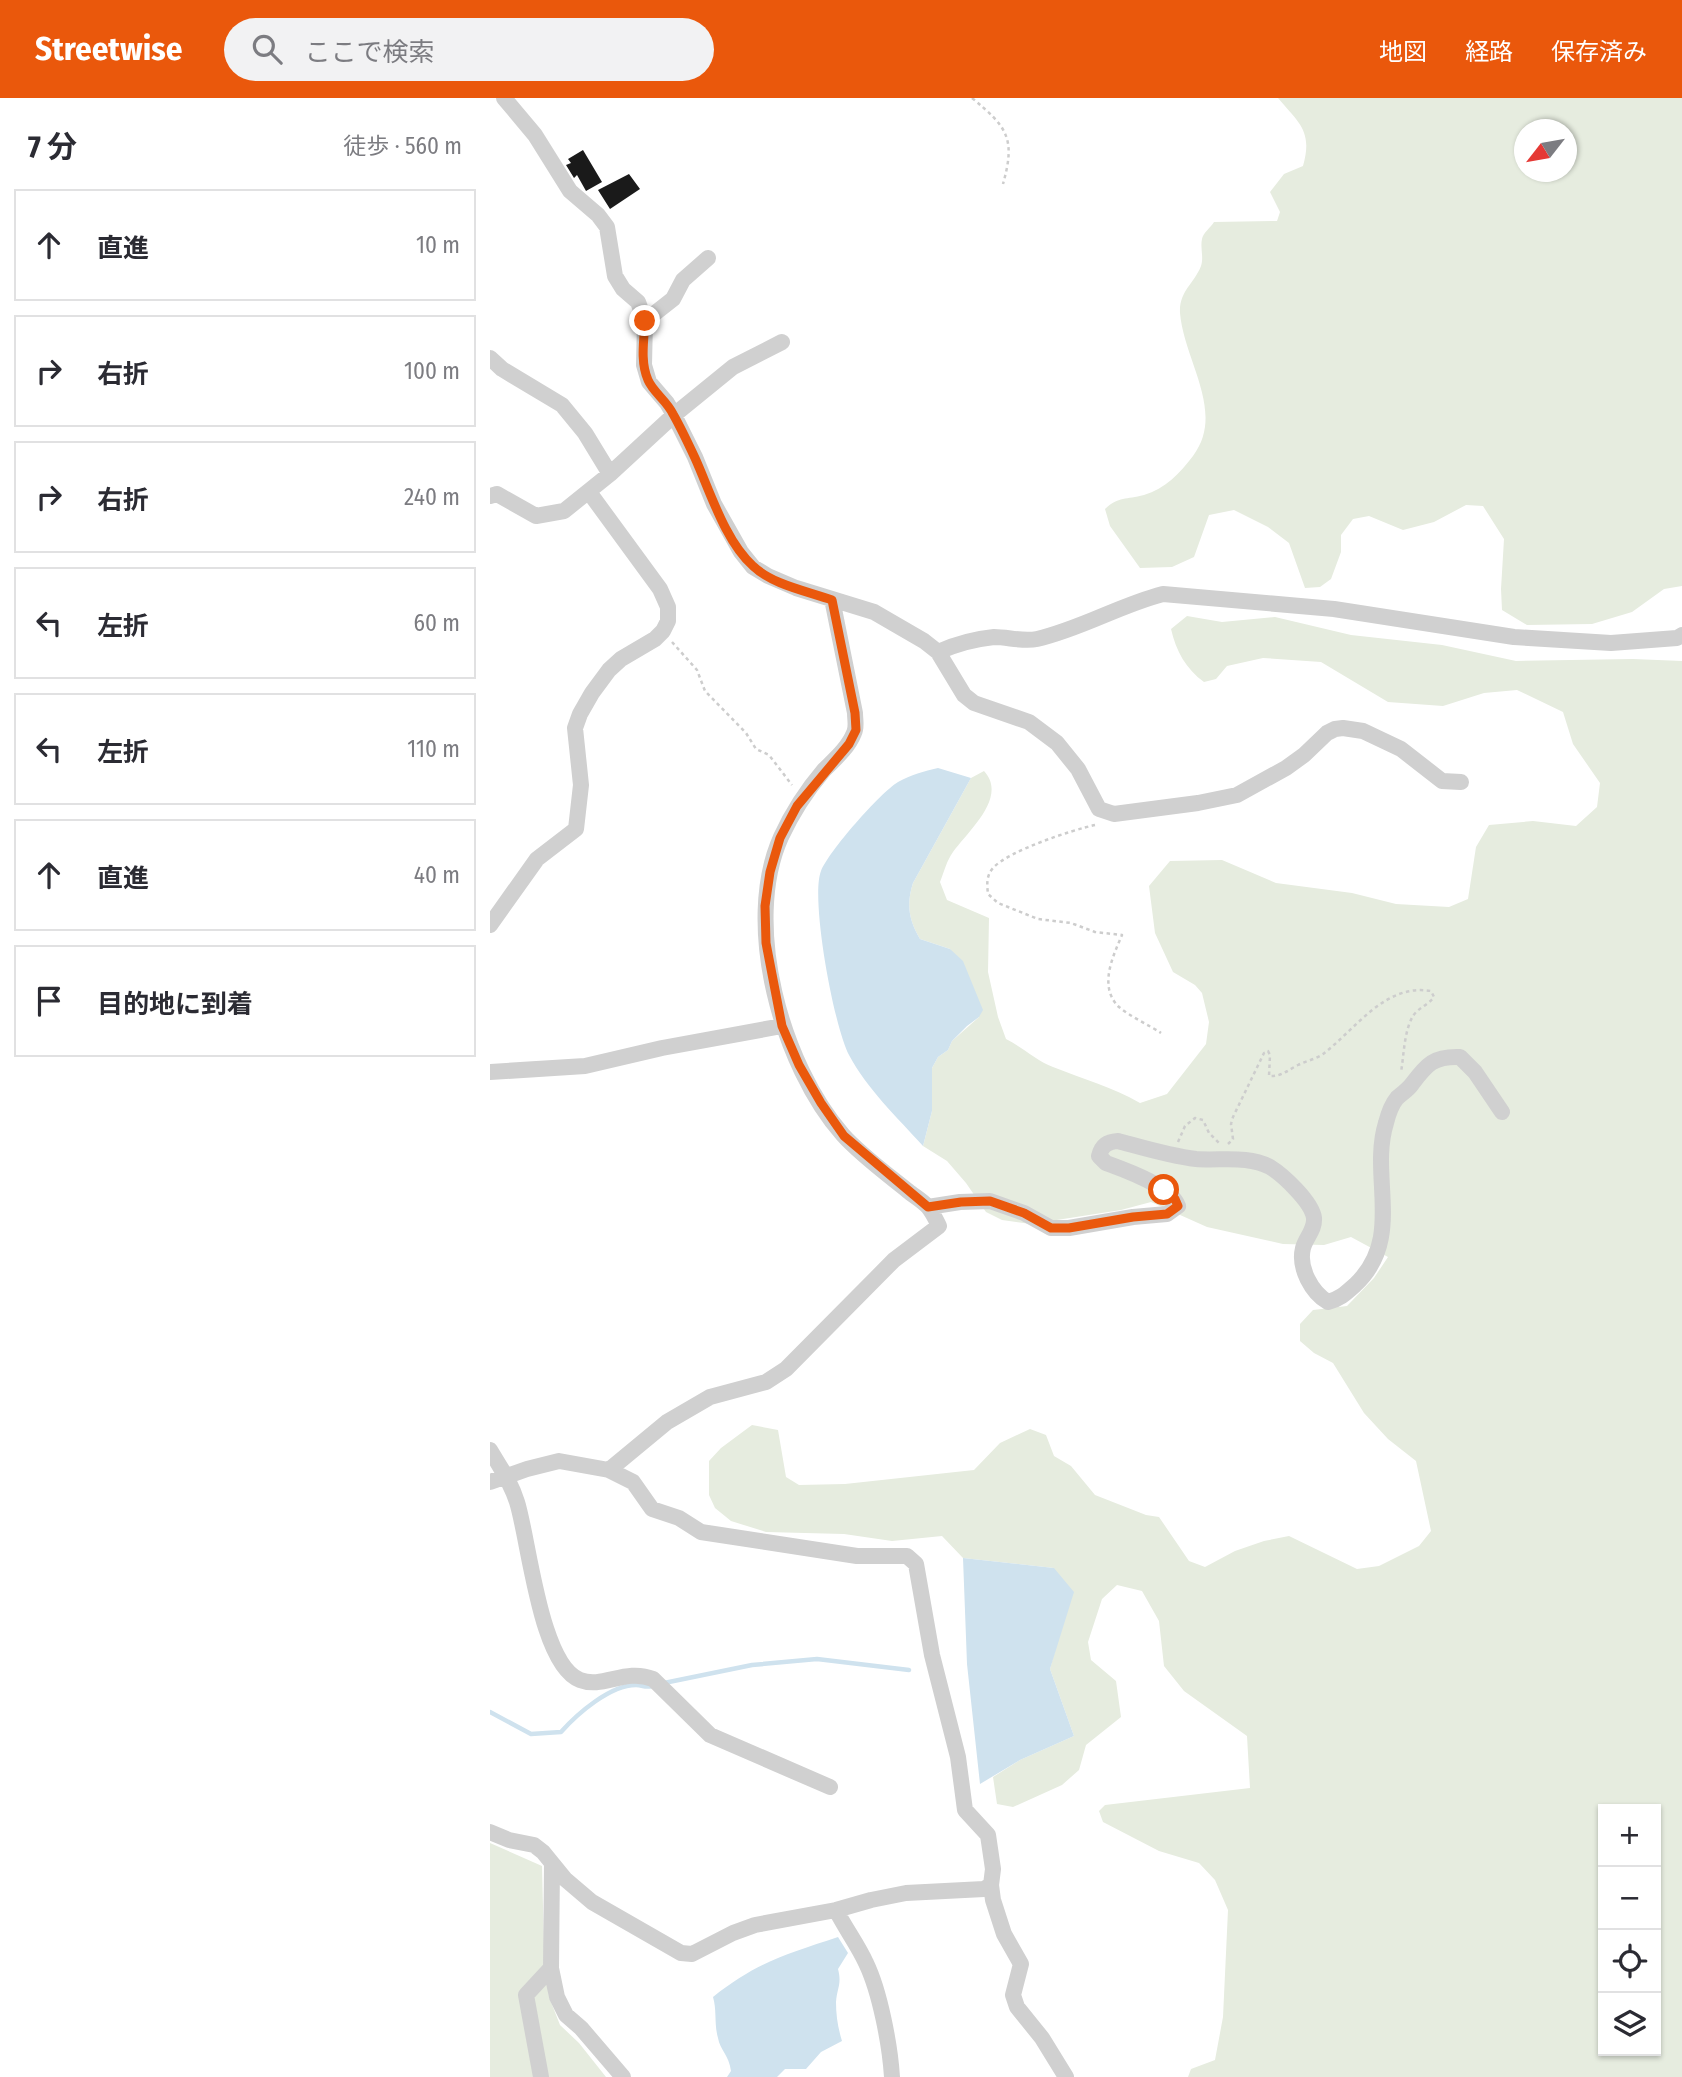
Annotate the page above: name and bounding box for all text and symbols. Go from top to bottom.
search box [224,18,714,81]
text: Streetwise [35,29,182,69]
icon: search [248,30,286,68]
text: ここで検索 [304,37,434,68]
text: 地図 [1379,38,1427,66]
text: 経路 [1465,38,1513,66]
text: 保存済み [1551,38,1647,66]
north arrow [1514,119,1577,182]
text: 7 分 [28,129,77,165]
text: 徒歩 · 560 m [343,132,462,160]
icon: ahead [30,226,68,264]
text: 10 m [416,231,460,259]
text: 直進 [97,233,149,264]
route end [629,305,660,336]
icon: right [30,352,68,390]
text: 100 m [404,357,460,385]
text: 右折 [97,359,149,390]
icon: right [30,478,68,516]
text: 240 m [404,483,460,511]
text: 右折 [97,485,149,516]
icon: left [30,604,68,642]
text: 60 m [414,609,460,637]
text: 左折 [97,611,149,642]
icon: left [30,730,68,768]
text: 110 m [407,735,460,763]
text: 左折 [97,737,149,768]
icon: ahead [30,856,68,894]
text: 40 m [414,861,460,889]
text: 直進 [97,863,149,894]
icon: arrive [30,982,68,1020]
text: 目的地に到着 [97,989,253,1020]
route start [1148,1174,1179,1205]
map controls [1598,1804,1661,2056]
button: + [1598,1804,1661,1867]
button: − [1598,1867,1661,1930]
button: locate [1598,1930,1661,1993]
button: layers [1598,1993,1661,2056]

